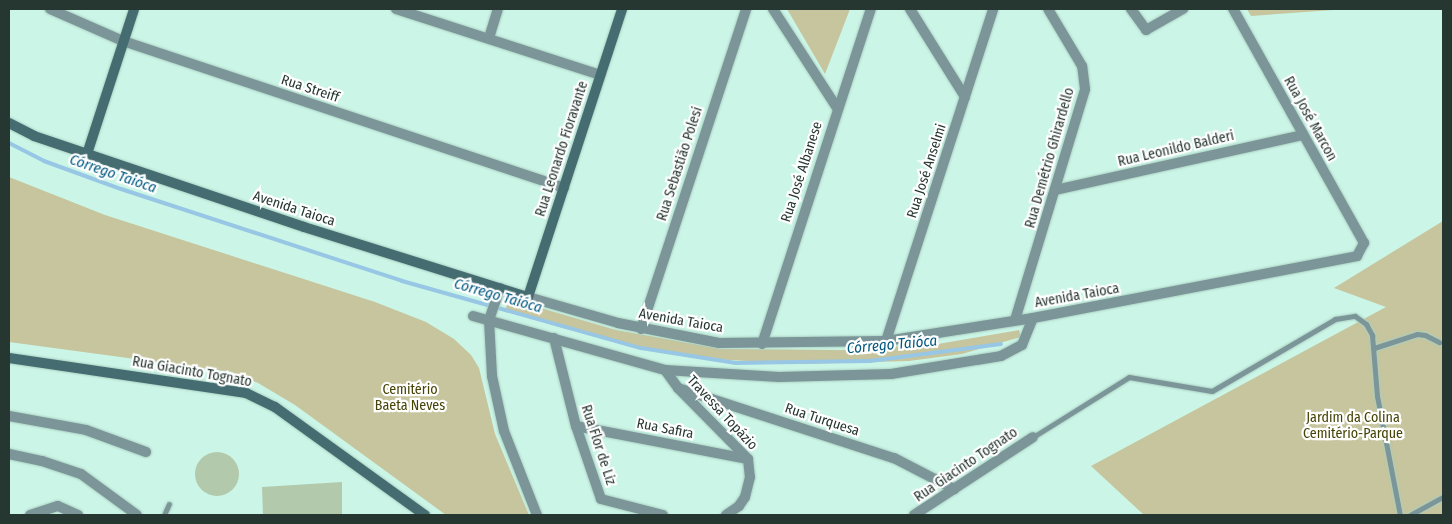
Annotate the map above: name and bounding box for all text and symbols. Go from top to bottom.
street label: Rua Streiff [279,72,341,106]
street label: Rua José Marcon [1280,74,1340,164]
street label: Rua Leonardo Fioravante [532,79,592,219]
street label: Rua Demétrio Ghirardello [1022,86,1078,230]
street label: Rua Sebastião Polesi [654,105,706,223]
street label: Rua José Albanese [778,120,826,224]
street label: Rua José Anselmi [904,122,950,220]
street label: Rua Leonildo Balderi [1116,127,1236,171]
water label: Córrego Taióca [67,151,159,197]
street label: Avenida Taioca [251,188,337,230]
water label: Córrego Taióca [452,275,544,317]
street label: Avenida Taioca [1034,280,1120,312]
street label: Avenida Taioca [638,305,724,337]
water label: Córrego Taióca [846,332,938,358]
street label: Rua Giacinto Tognato [131,353,253,391]
street label: Travessa Topázio [683,372,761,454]
park label: Cemitério Baeta Neves [375,382,445,414]
street label: Rua Turquesa [783,400,861,440]
street label: Rua Flor de Liz [577,403,619,487]
park label: Jardim da Colina Cemitério-Parque [1303,410,1403,442]
street label: Rua Safira [635,415,695,443]
street label: Rua Giacinto Tognato [911,424,1021,506]

